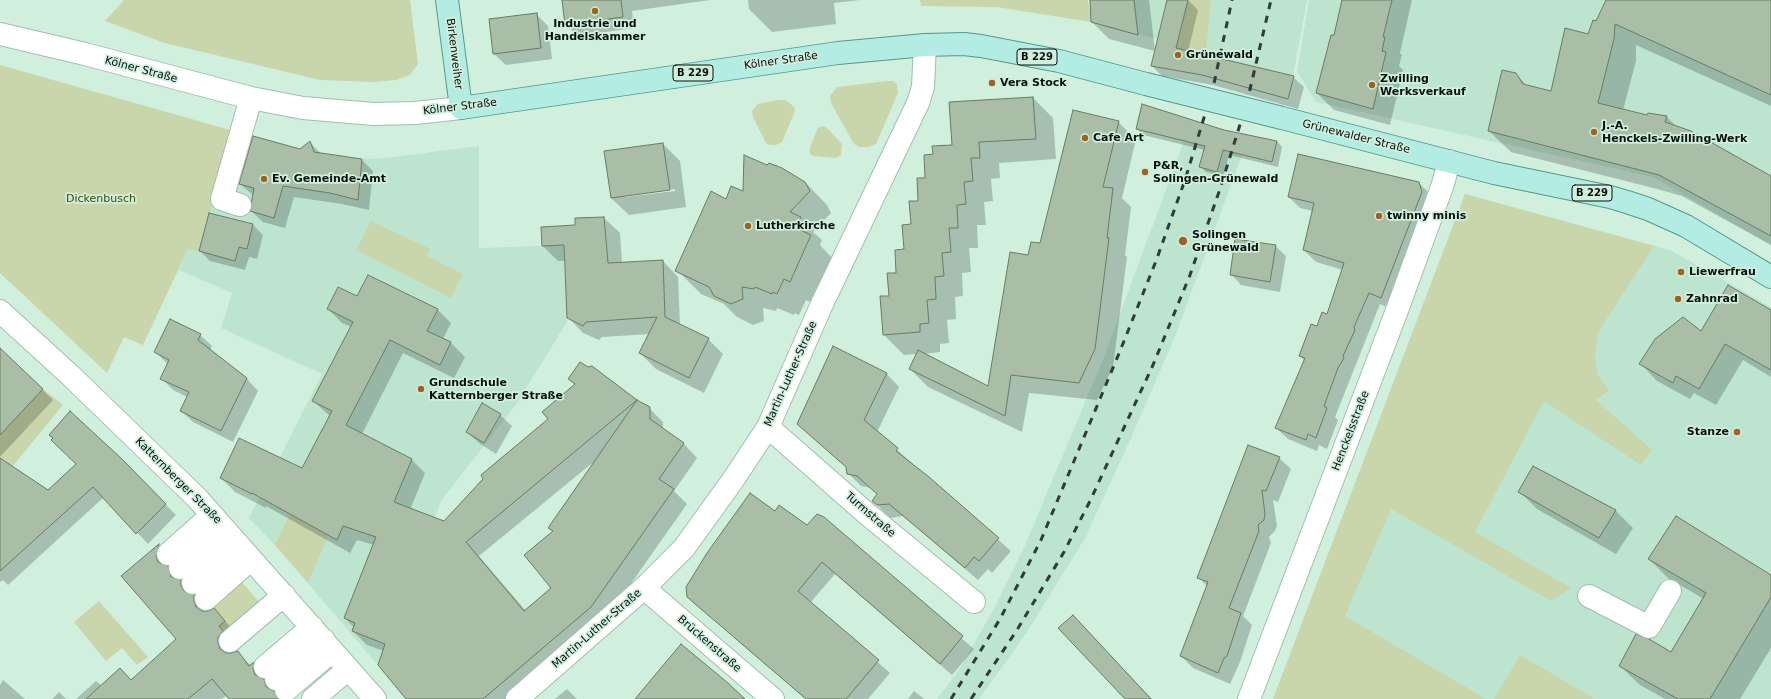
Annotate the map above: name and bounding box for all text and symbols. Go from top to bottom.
marker: Industrie und Handelskammer [590,6,600,16]
place label: Industrie und Handelskammer [545,17,645,43]
street label: Birkenweiher [443,18,465,90]
place label: Grünewald [1186,48,1253,62]
street label: Kölner Straße [743,49,819,73]
road number: B 229 [1017,49,1057,65]
marker: Grünewald [1173,50,1183,60]
street label: Kölner Straße [103,54,179,86]
road number: B 229 [673,65,713,81]
place label: Zwilling Werksverkauf [1380,72,1466,98]
place label: Vera Stock [1000,76,1067,90]
marker: Vera Stock [987,78,997,88]
marker: Zwilling Werksverkauf [1367,80,1377,90]
street label: Kölner Straße [422,96,498,118]
street label: Grünewalder Straße [1301,117,1411,157]
place label: J.-A. Henckels-Zwilling-Werk [1602,119,1747,145]
marker: J.-A. Henckels-Zwilling-Werk [1589,127,1599,137]
place label: Cafe Art [1093,131,1144,145]
marker: Cafe Art [1080,133,1090,143]
place label: P&R, Solingen-Grünewald [1153,159,1278,185]
marker: P&R, Solingen-Grünewald [1140,167,1150,177]
place label: Ev. Gemeinde-Amt [272,172,386,186]
marker: Ev. Gemeinde-Amt [259,174,269,184]
road number: B 229 [1572,185,1612,201]
park label: Dickenbusch [66,192,136,206]
place label: twinny minis [1387,209,1466,223]
marker: twinny minis [1374,211,1384,221]
place label: Lutherkirche [756,219,835,233]
marker: Lutherkirche [743,221,753,231]
place label: Solingen Grünewald [1192,228,1259,254]
marker: Solingen Grünewald [1177,235,1189,247]
place label: Liewerfrau [1689,265,1756,279]
marker: Liewerfrau [1676,267,1686,277]
place label: Zahnrad [1686,292,1738,306]
marker: Zahnrad [1673,294,1683,304]
street label: Martin-Luther-Straße [762,319,820,429]
place label: Grundschule Katternberger Straße [429,376,563,402]
marker: Grundschule Katternberger Straße [416,384,426,394]
street label: Henckelsstraße [1330,389,1372,473]
place label: Stanze [1687,425,1729,439]
marker: Stanze [1732,427,1742,437]
street label: Katternberger Straße [132,435,224,527]
street label: Turmstraße [842,490,898,540]
street label: Martin-Luther-Straße [550,587,644,671]
street label: Brückenstraße [675,613,743,675]

